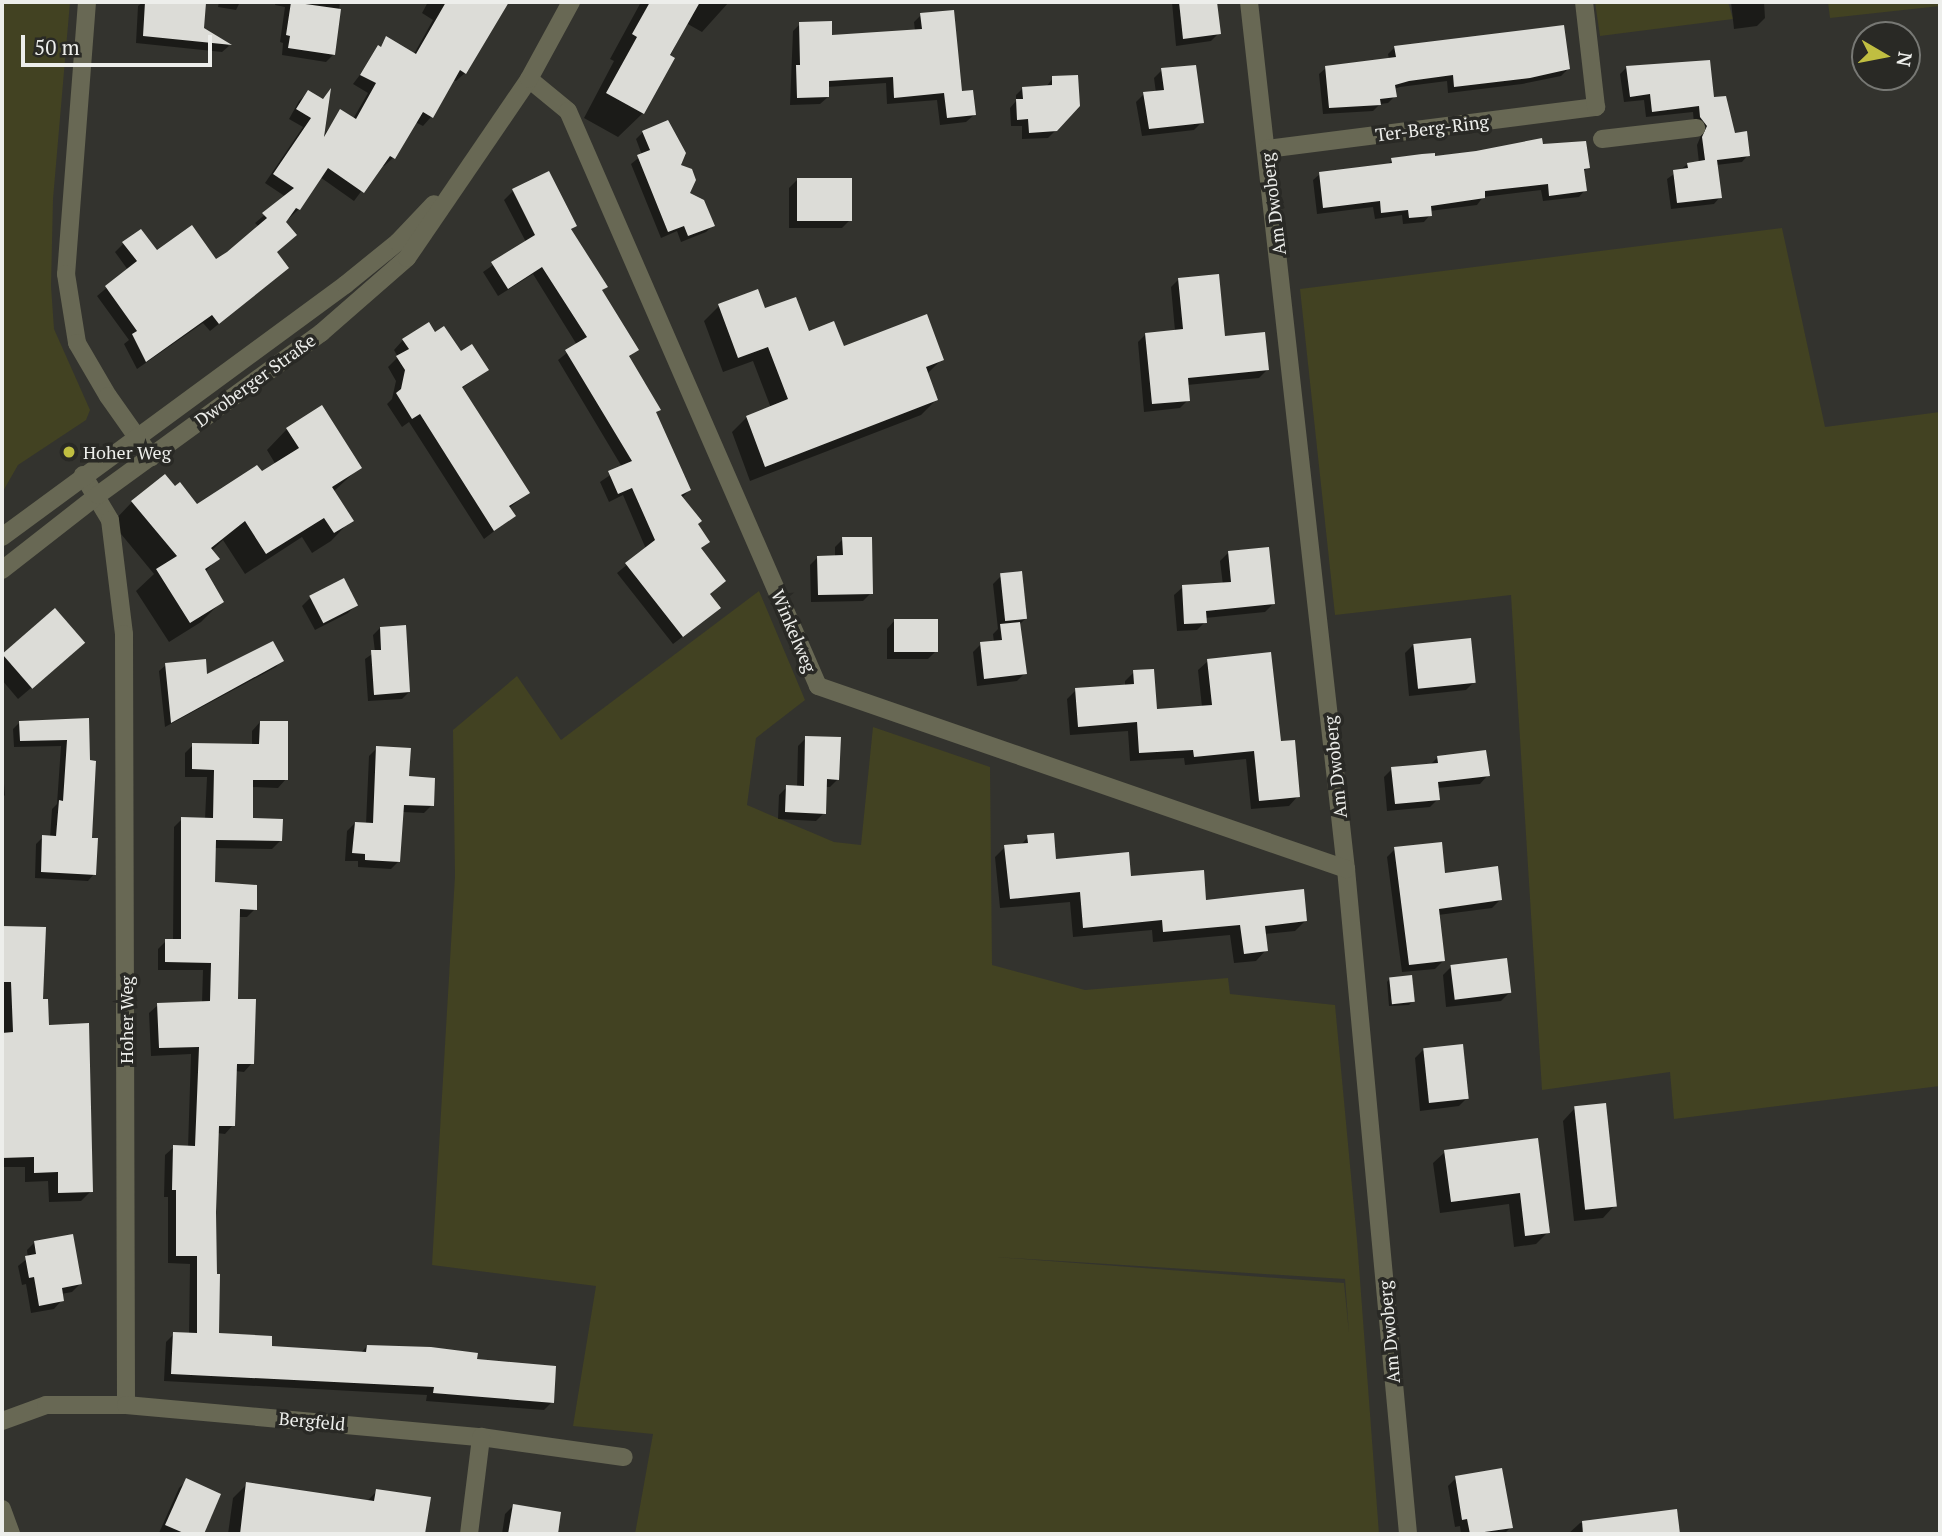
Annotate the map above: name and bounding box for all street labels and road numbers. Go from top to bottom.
street label: Ter-Berg-Ring [1374,110,1490,146]
street label: Am Dwoberg [1256,152,1290,256]
street label: Dwoberger Straße [190,329,320,431]
street label: Winkelweg [767,586,821,676]
street label: Am Dwoberg [1319,715,1351,819]
street label: Hoher Weg [115,976,137,1064]
street label: Am Dwoberg [1374,1280,1404,1384]
street label: Bergfeld [278,1407,346,1435]

